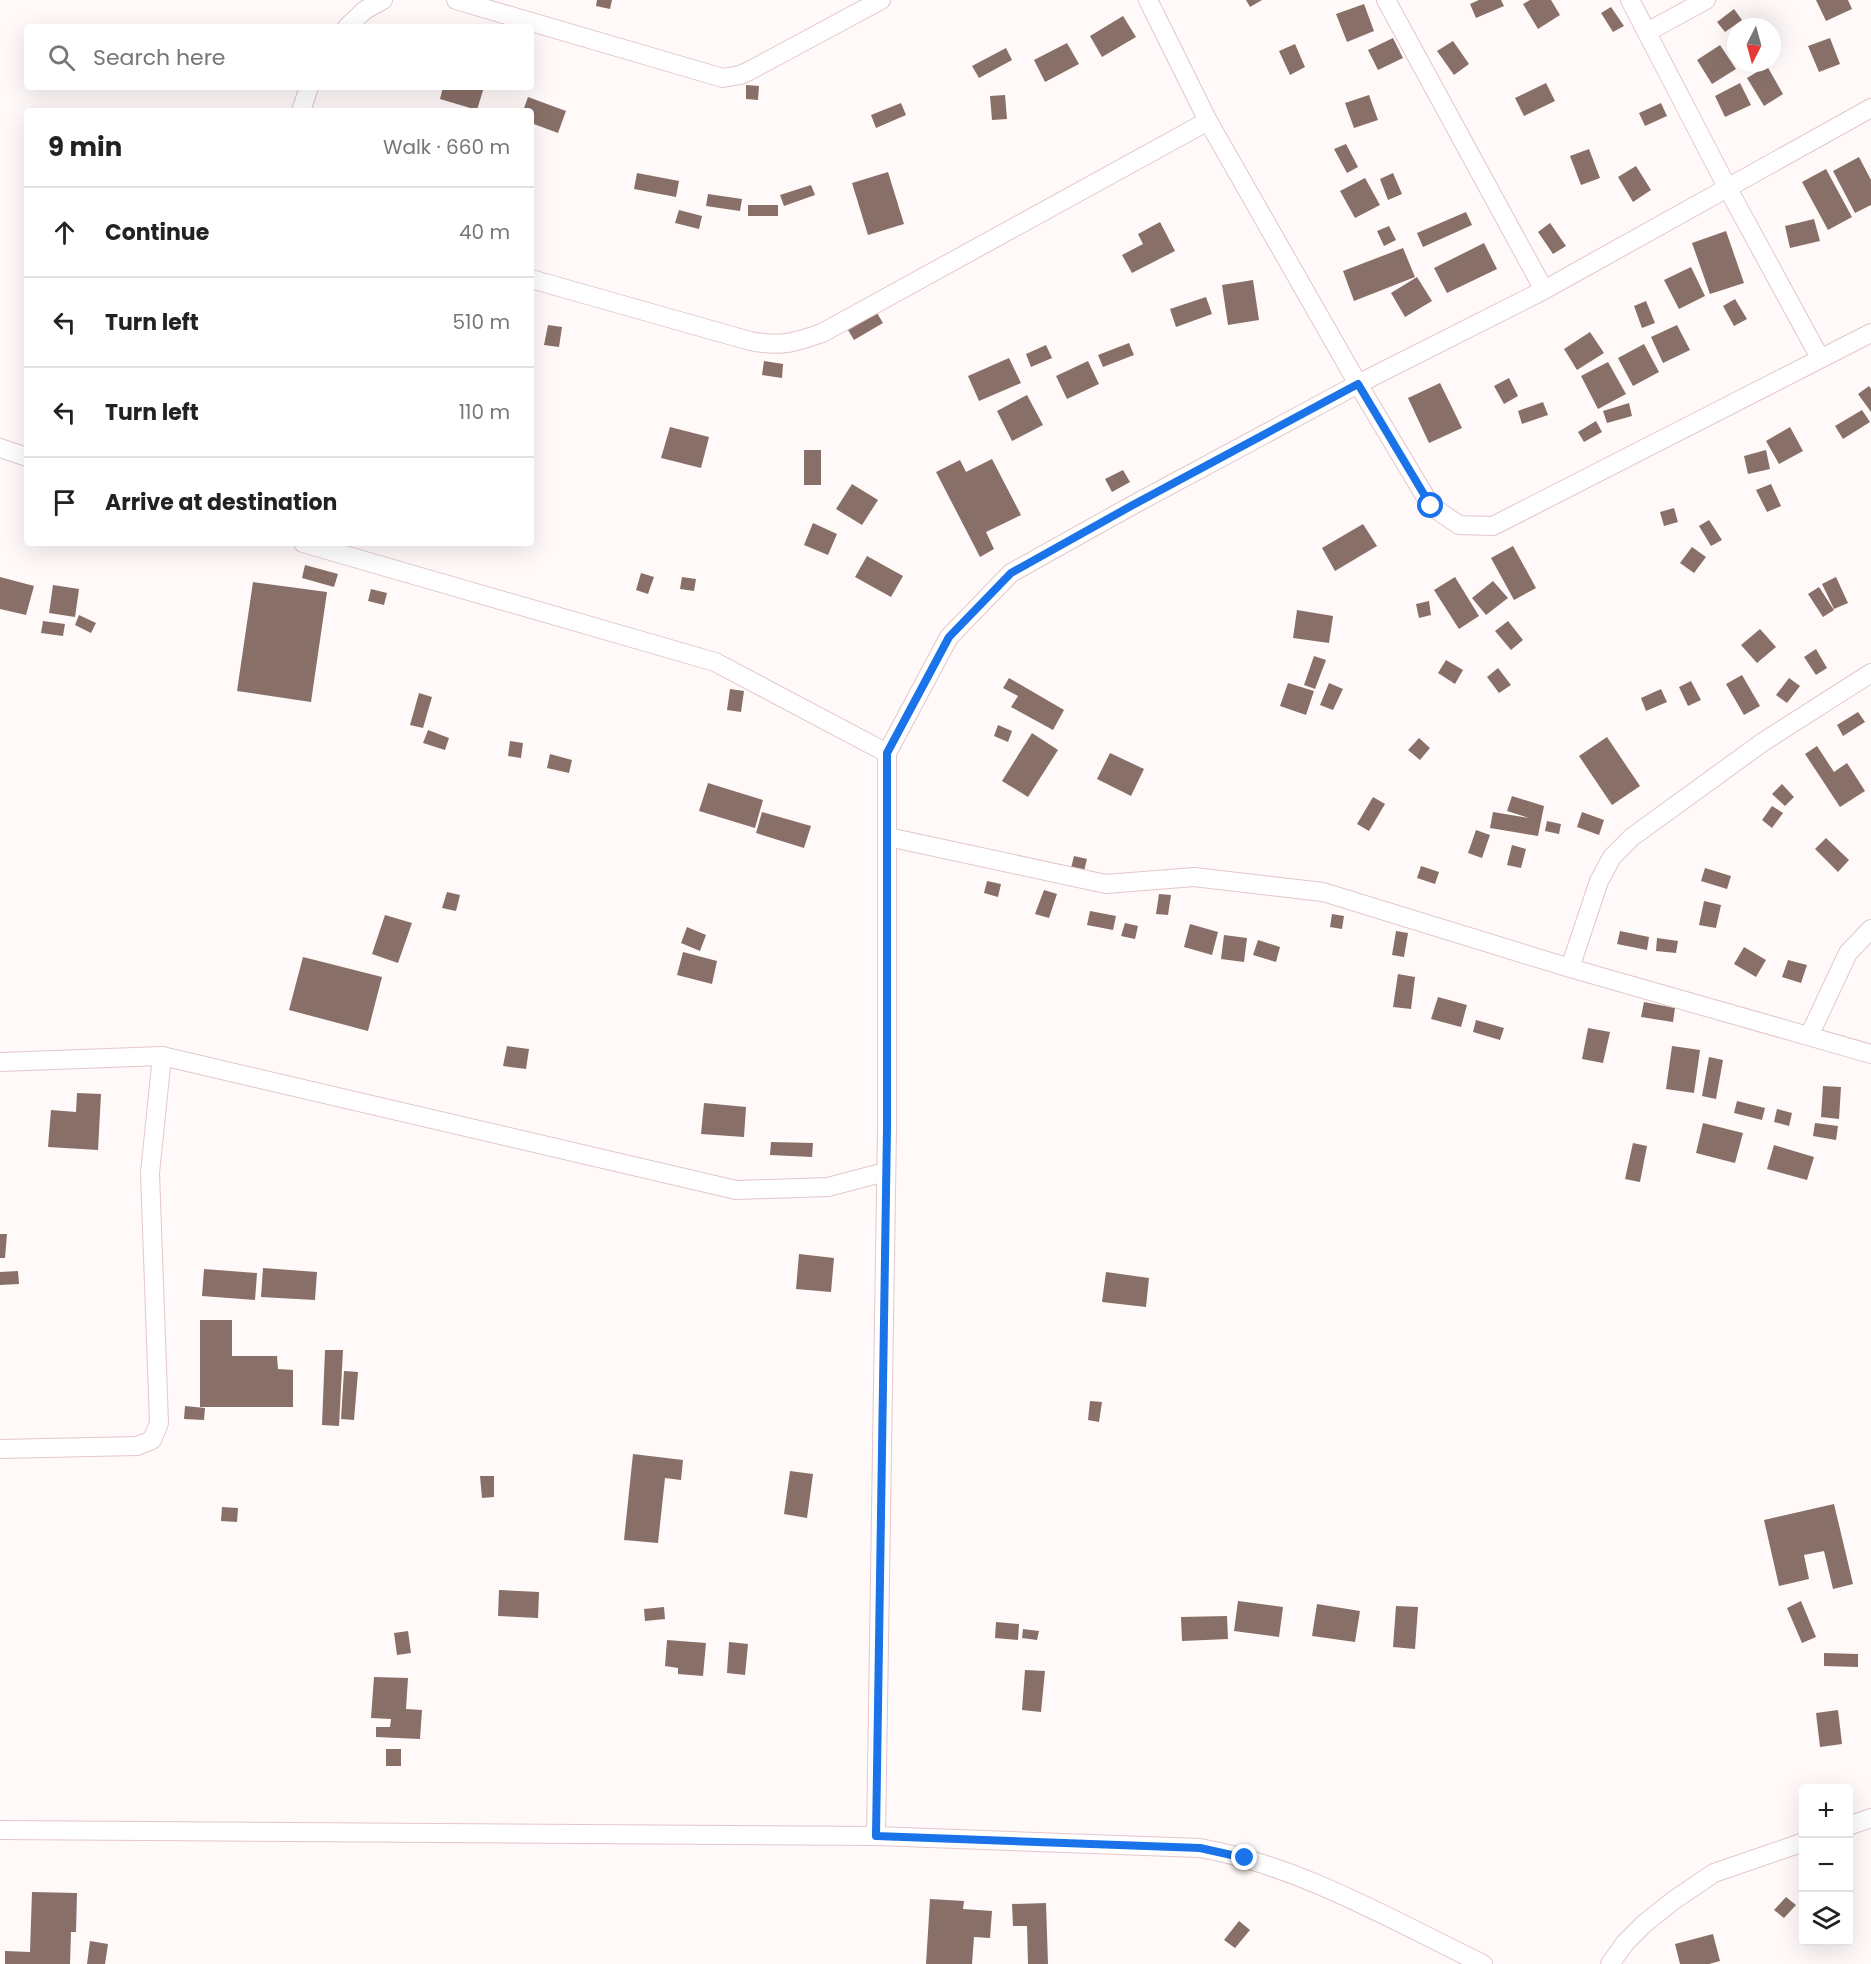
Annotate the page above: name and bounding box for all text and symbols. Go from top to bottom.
north arrow [1727,18,1781,72]
search box [24,24,534,90]
icon: search [45,41,78,74]
text: Search here [93,42,226,73]
text: 9 min [48,129,122,165]
text: Walk · 660 m [383,133,510,161]
icon: ahead [48,216,81,249]
text: Continue [105,217,209,248]
text: 40 m [459,218,510,246]
icon: left [48,306,81,339]
text: Turn left [105,307,199,338]
text: 510 m [453,308,510,336]
icon: left [48,396,81,429]
text: Turn left [105,397,199,428]
text: 110 m [459,398,510,426]
icon: arrive [48,486,81,519]
text: Arrive at destination [105,487,337,518]
route start [1417,492,1443,518]
map controls [1799,1784,1853,1946]
button: + [1799,1784,1853,1838]
button: − [1799,1838,1853,1892]
route end [1231,1844,1257,1870]
button: layers [1799,1892,1853,1946]

